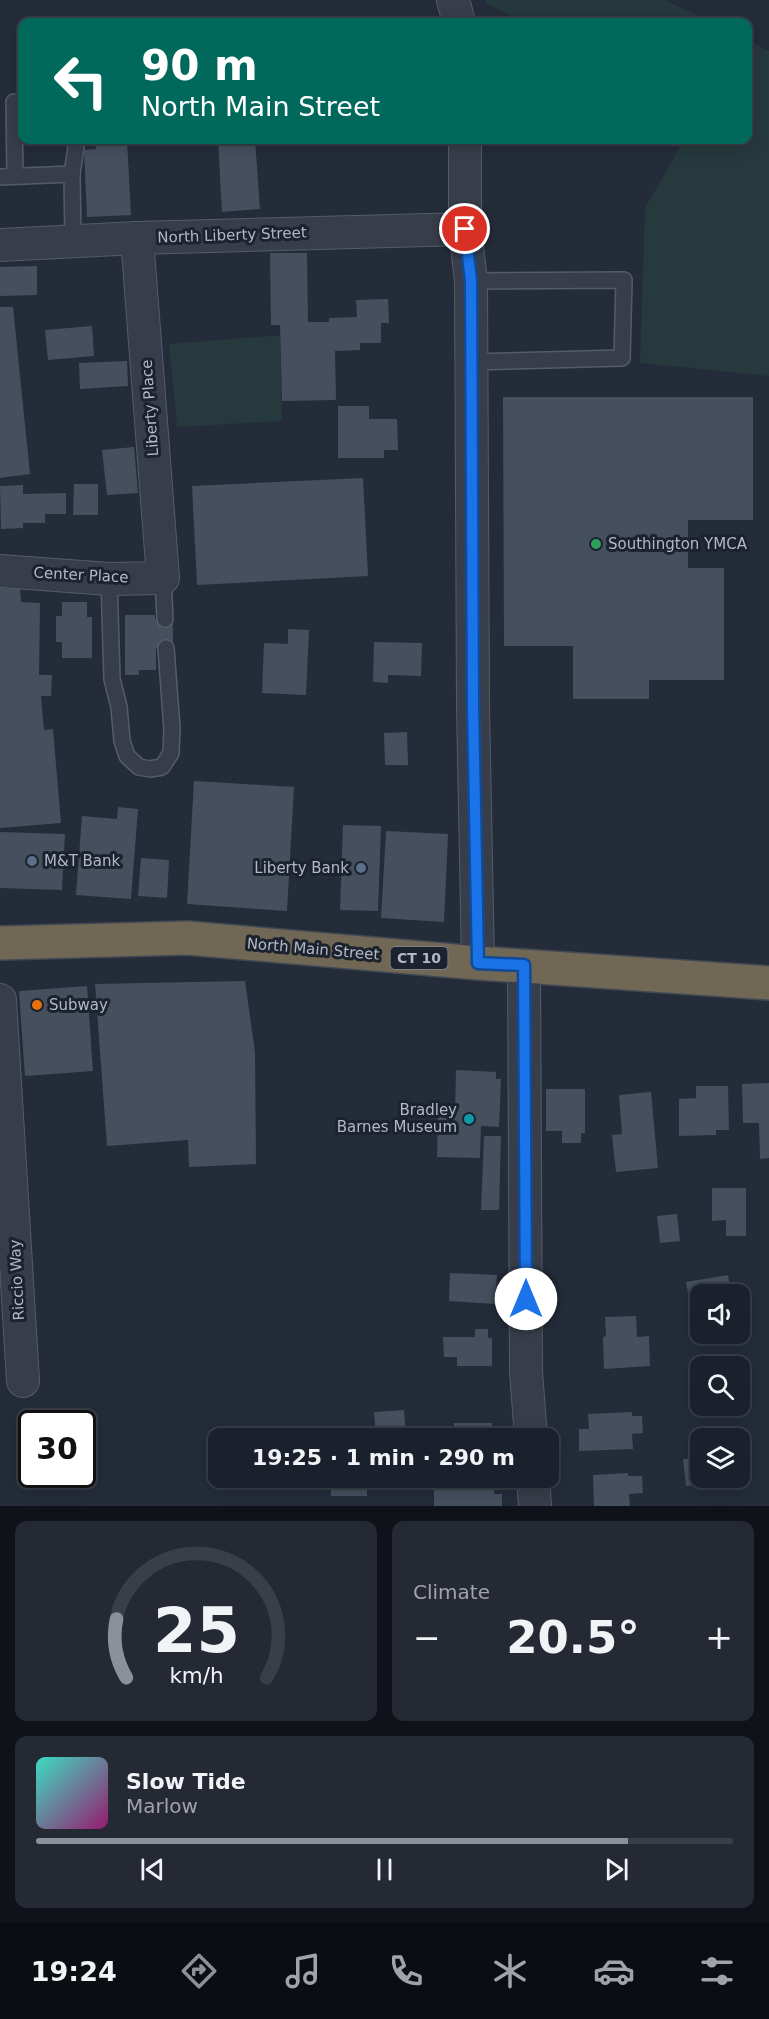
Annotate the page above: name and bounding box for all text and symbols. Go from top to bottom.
text: 90 m [141,41,258,90]
icon: left [42,42,120,120]
text: North Main Street [141,91,380,122]
pin [439,203,490,254]
icon: arrive [448,212,481,245]
street label: North Liberty Street [157,223,307,247]
street label: Liberty Place [138,359,162,457]
place label: Southington YMCA [608,535,748,553]
marker: Southington YMCA [589,537,603,551]
street label: Center Place [33,564,129,586]
place label: M&T Bank [44,852,121,870]
marker: M&T Bank [25,854,39,868]
place label: Liberty Bank [254,859,349,877]
marker: Liberty Bank [354,861,368,875]
street label: North Main Street [246,934,380,964]
road number: CT 10 [390,947,448,969]
place label: Subway [49,996,108,1014]
marker: Subway [30,998,44,1012]
place label: Bradley Barnes Museum [337,1101,457,1136]
marker: Bradley Barnes Museum [462,1112,476,1126]
street label: Riccio Way [6,1239,28,1321]
position arrow [494,1267,558,1331]
map controls [690,1284,750,1488]
button: sound [690,1284,750,1344]
button: search [690,1356,750,1416]
speed limit sign: 30 [18,1410,96,1488]
button: layers [690,1428,750,1488]
text: 19:25 · 1 min · 290 m [252,1445,515,1470]
text: Climate [413,1580,490,1604]
text: 25 [153,1594,239,1667]
text: 20.5° [506,1611,640,1664]
text: − [413,1618,441,1657]
text: + [705,1618,733,1657]
text: km/h [169,1663,223,1688]
text: Slow Tide [126,1769,246,1794]
text: Marlow [126,1794,198,1818]
icon: previous [136,1853,169,1886]
icon: pause [368,1853,401,1886]
icon: next [600,1853,633,1886]
icon: directions [178,1950,220,1992]
icon: music [282,1950,324,1992]
icon: phone [385,1950,427,1992]
icon: climate [489,1950,531,1992]
icon: car [593,1950,635,1992]
icon: filters [696,1950,738,1992]
text: 19:24 [31,1956,117,1987]

